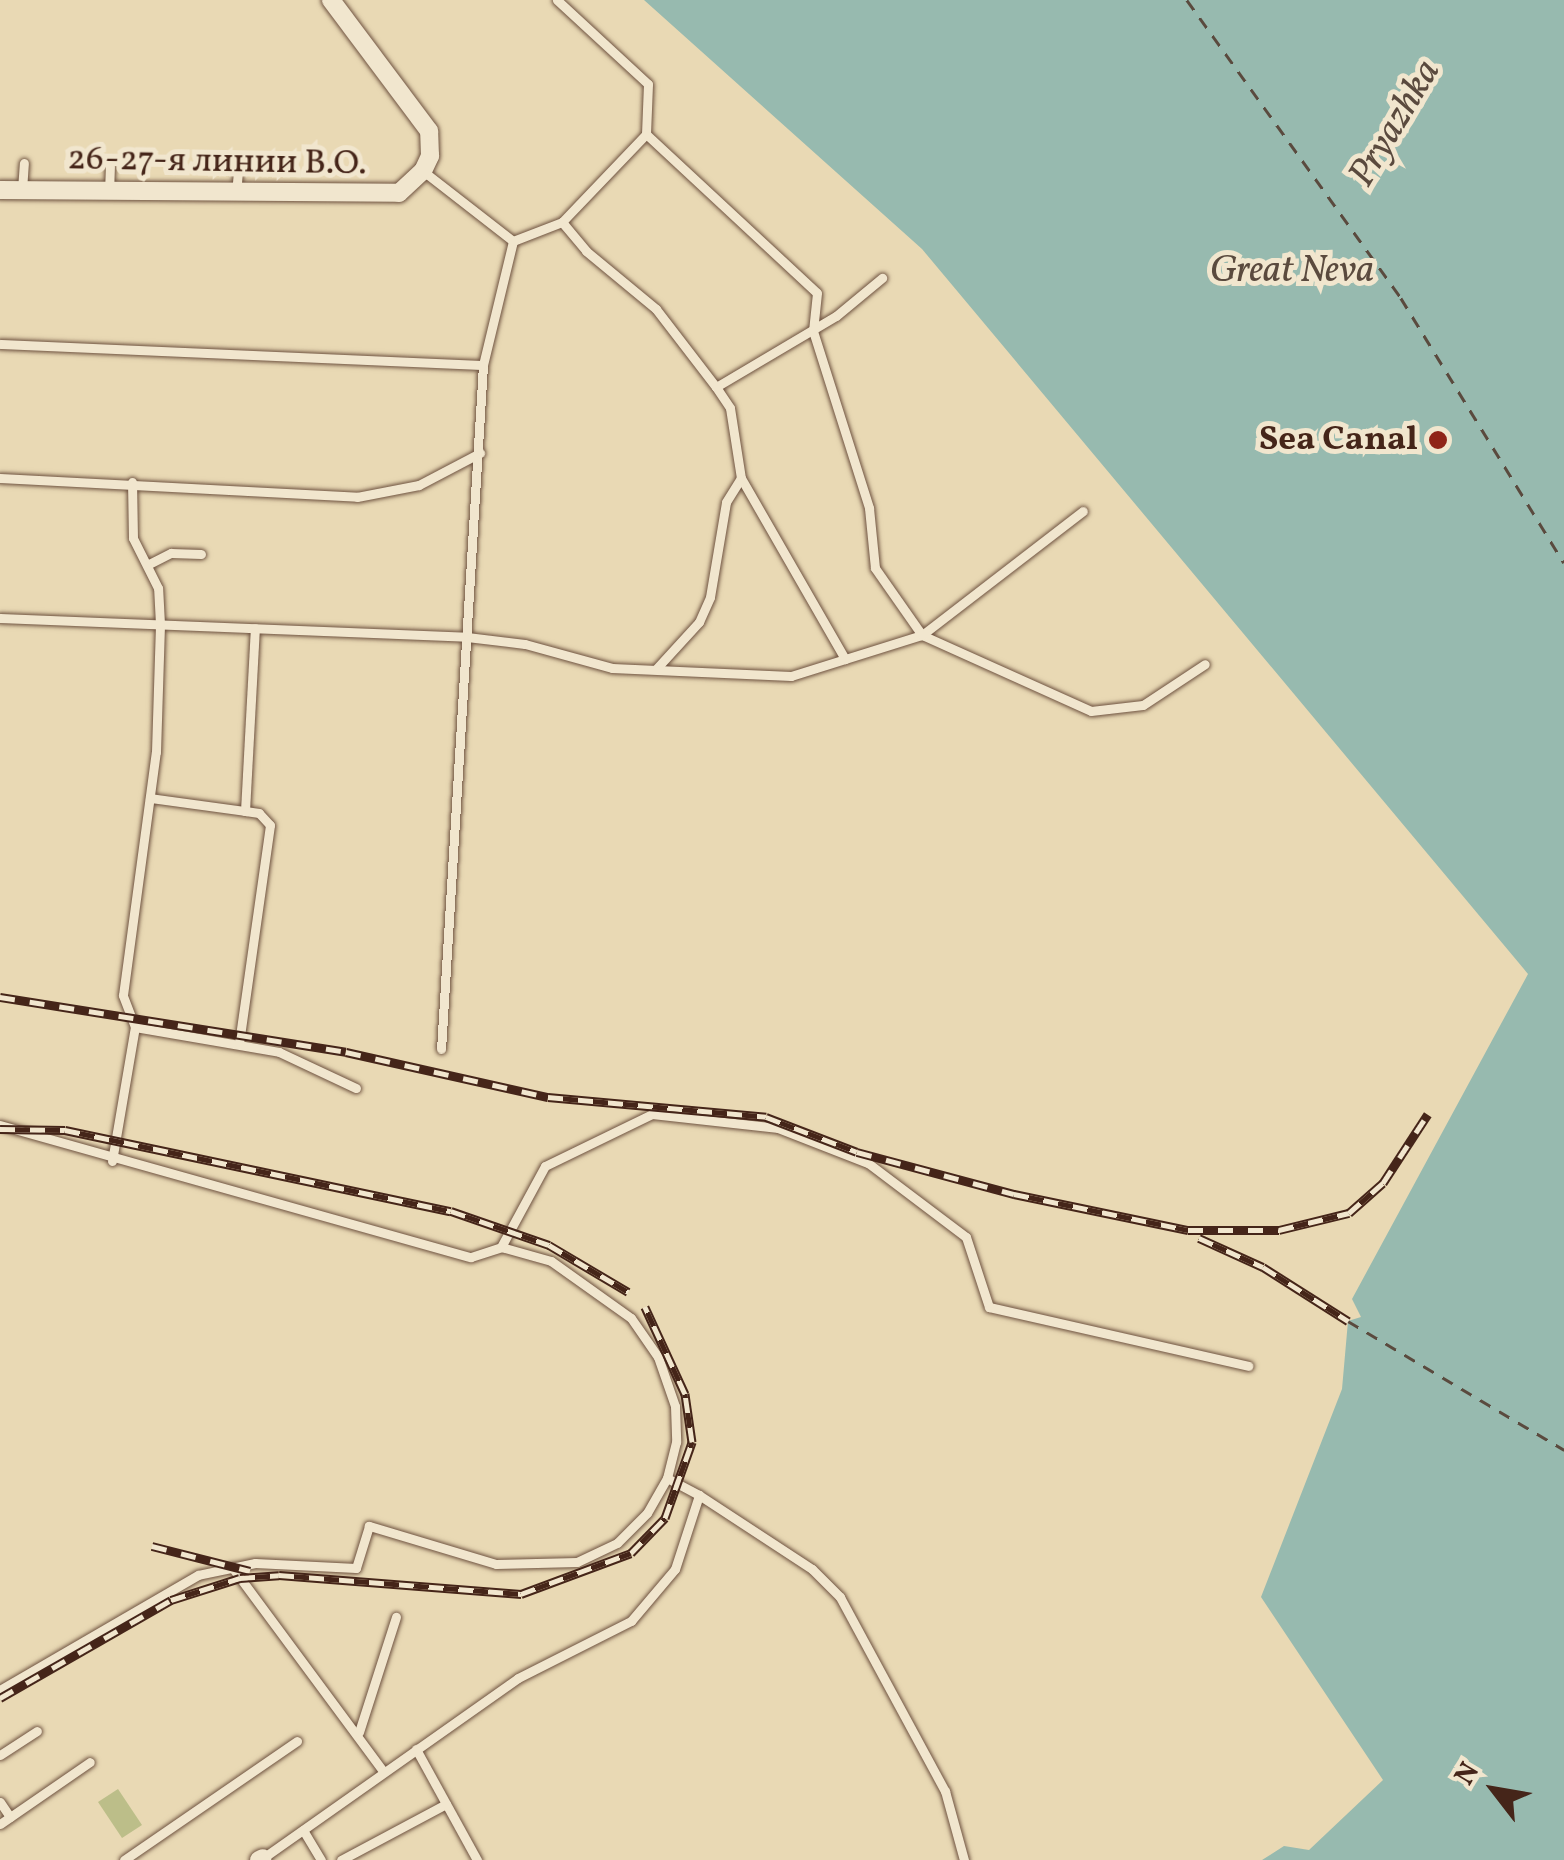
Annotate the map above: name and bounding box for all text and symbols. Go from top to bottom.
water label: Pryazhka [1340,52,1452,196]
street label: 26-27-я линии В.О. [67,138,367,186]
water label: Great Neva [1210,249,1374,295]
place label: Sea Canal [1259,419,1418,461]
marker: Sea Canal [1427,429,1449,451]
north arrow [1444,1740,1544,1840]
text: N [1446,1756,1490,1793]

